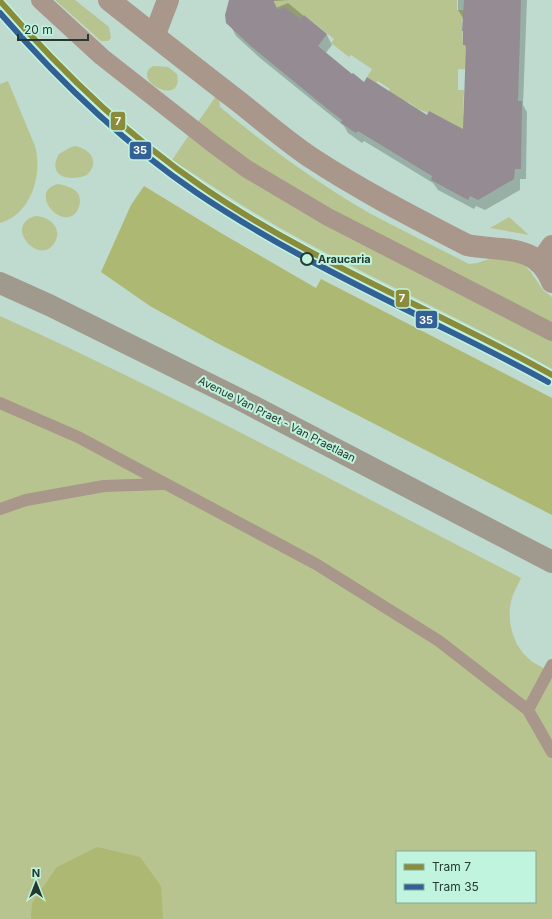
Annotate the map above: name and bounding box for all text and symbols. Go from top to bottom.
scale bar [18,16,88,42]
text: 20 m [24,22,53,37]
line badge: 7 [110,111,126,131]
text: 7 [115,114,121,128]
line badge: 35 [129,141,152,160]
text: 35 [133,143,147,157]
marker: Araucaria [300,252,314,266]
place label: Araucaria [318,252,371,266]
line badge: 7 [395,289,410,308]
text: 7 [399,291,405,305]
line badge: 35 [415,310,438,329]
text: 35 [419,313,433,327]
street label: Avenue Van Praet - Van Praetlaan [196,373,358,465]
legend [396,851,536,903]
text: Tram 7 [432,859,471,874]
north arrow [16,863,56,903]
text: N [32,866,40,880]
text: Tram 35 [432,879,479,894]

